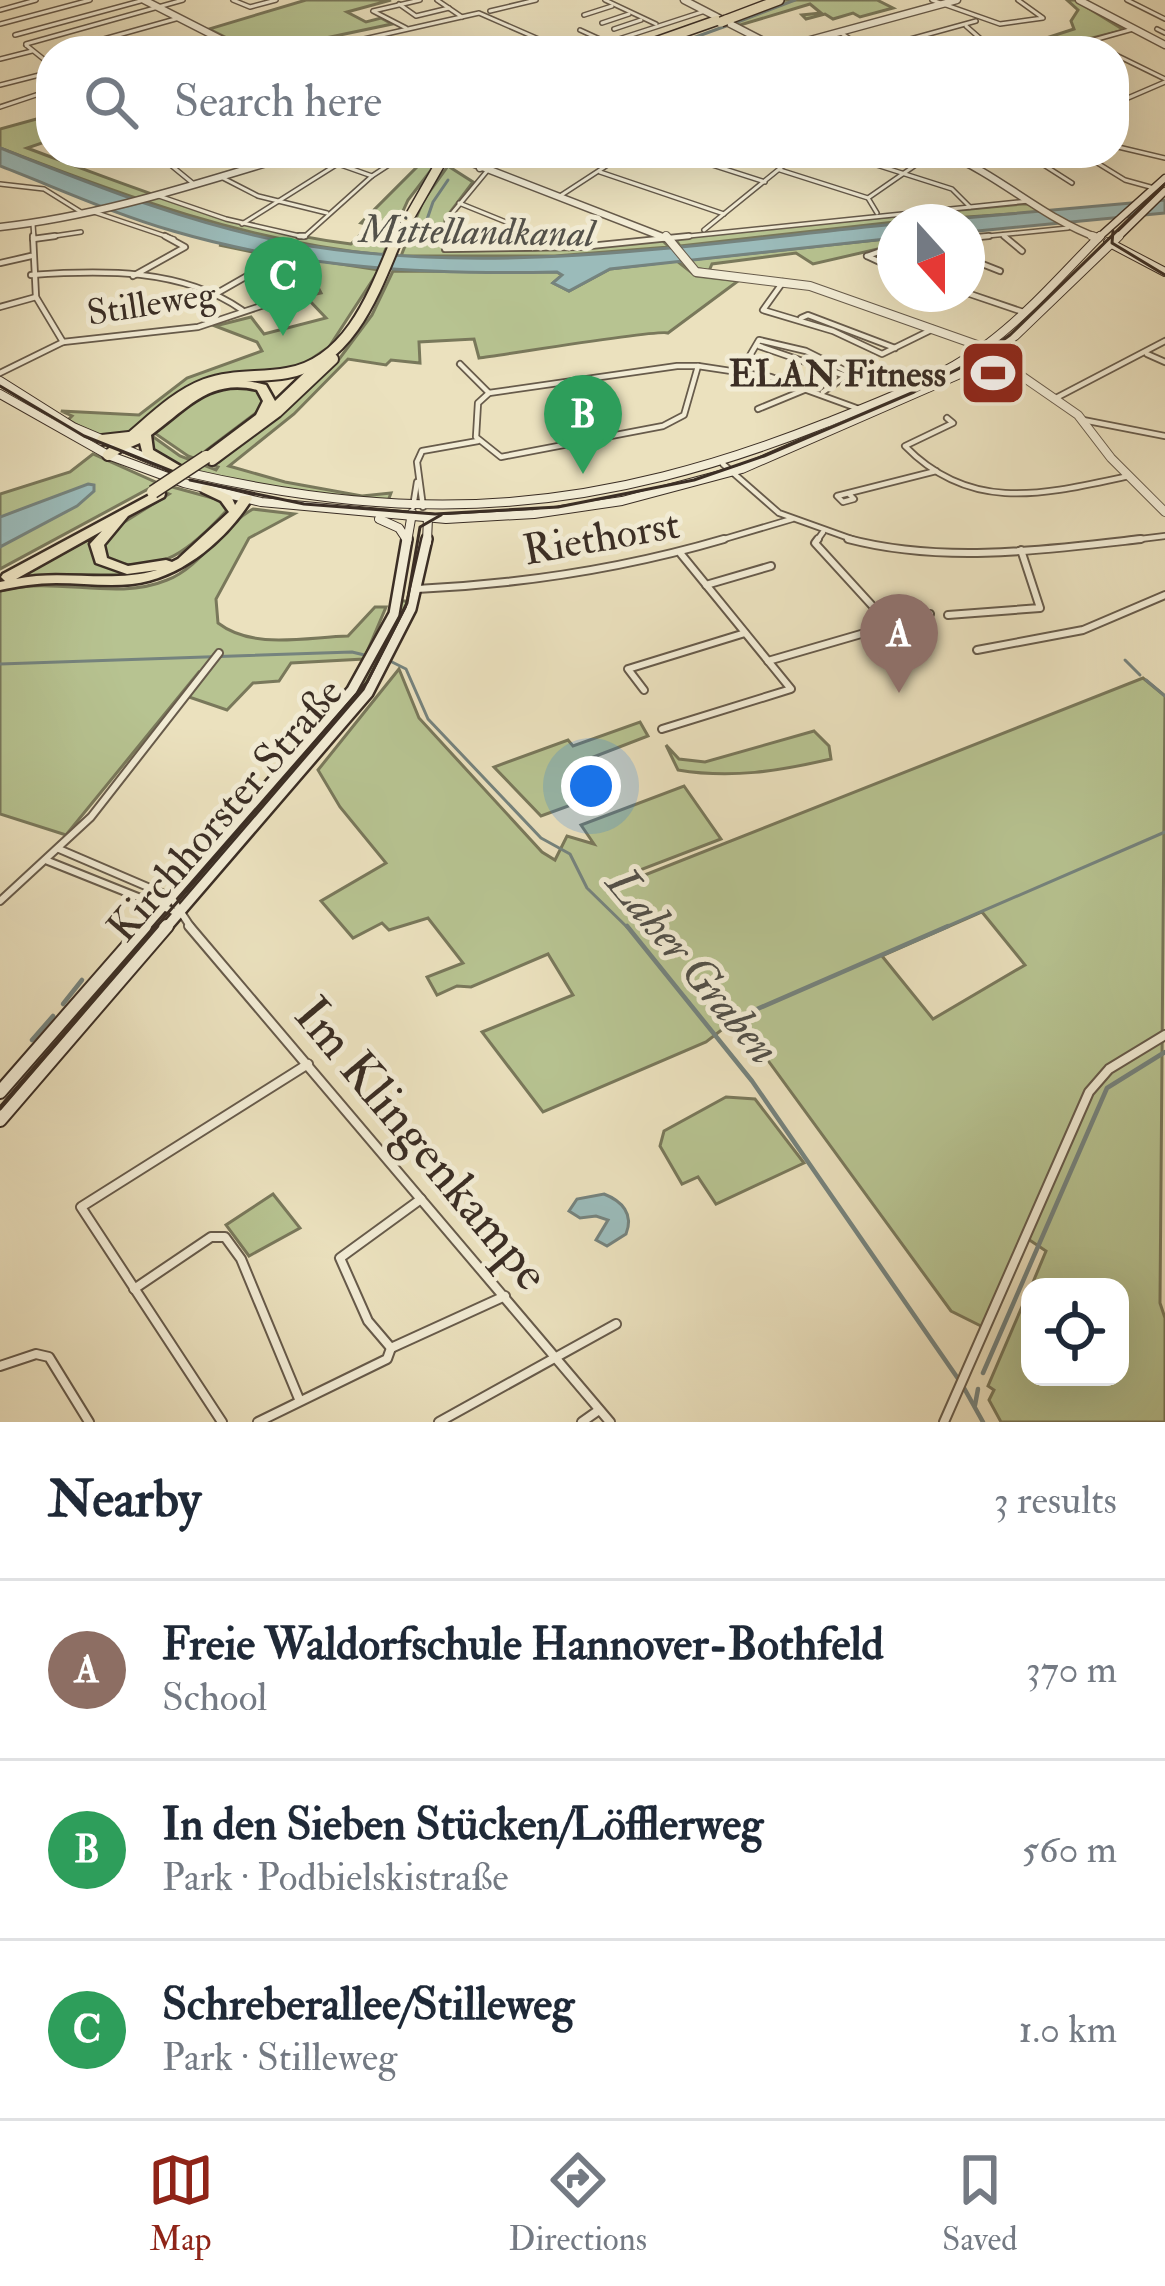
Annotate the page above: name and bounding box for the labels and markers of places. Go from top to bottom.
pin: C [244,237,322,336]
sports icon: ELAN Fitness [958,338,1028,408]
place label: ELAN Fitness [729,352,946,397]
pin: B [544,375,622,474]
pin: A [860,594,938,693]

